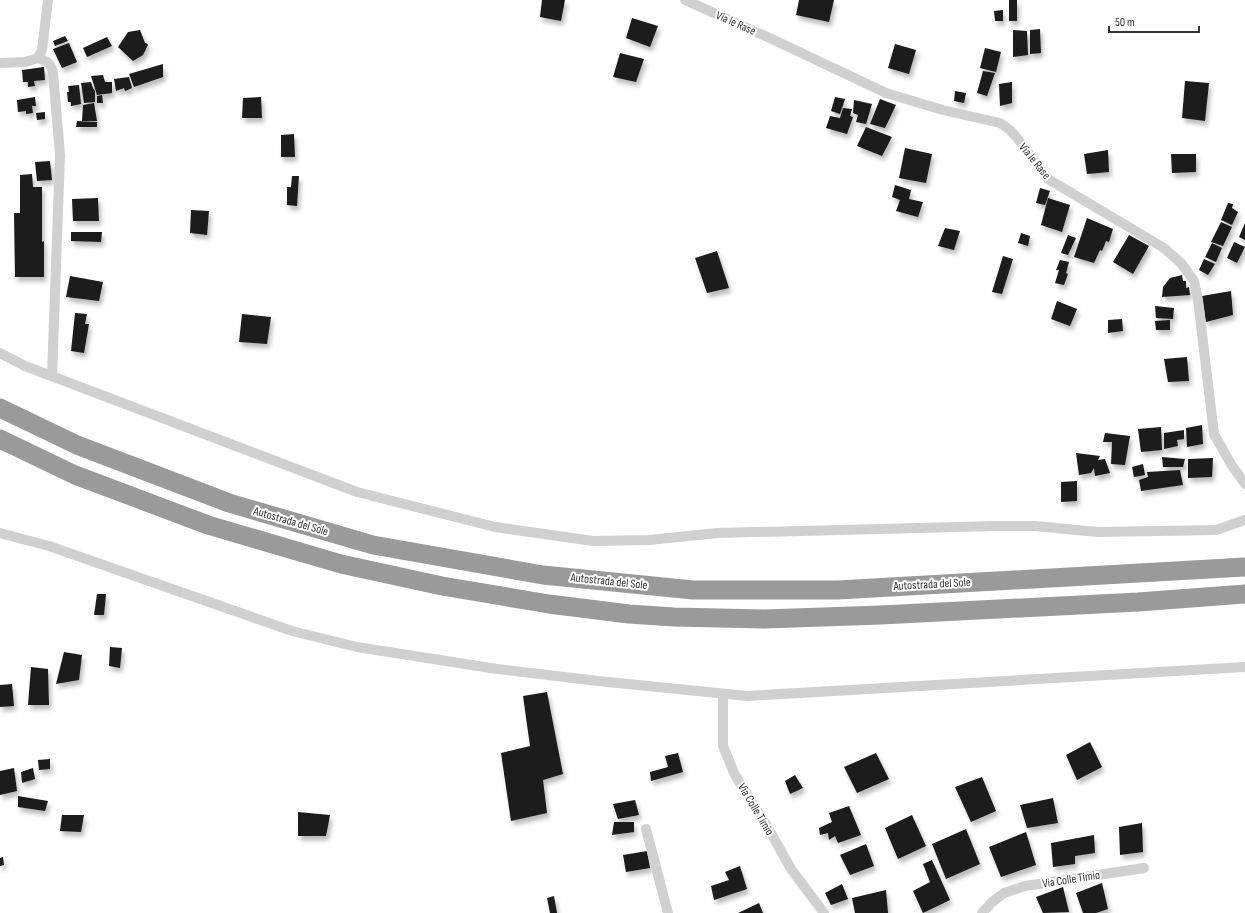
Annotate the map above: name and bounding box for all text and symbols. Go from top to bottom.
street label: Via le Rase [713,8,758,39]
scale bar [1109,8,1199,34]
text: 50 m [1115,15,1135,30]
street label: Via le Rase [1015,140,1054,183]
street label: Autostrada del Sole [251,503,330,539]
street label: Autostrada del Sole [569,570,648,593]
street label: Autostrada del Sole [892,575,971,594]
street label: Via Colle Timio [734,781,777,838]
street label: Via Colle Timio [1041,868,1101,891]

